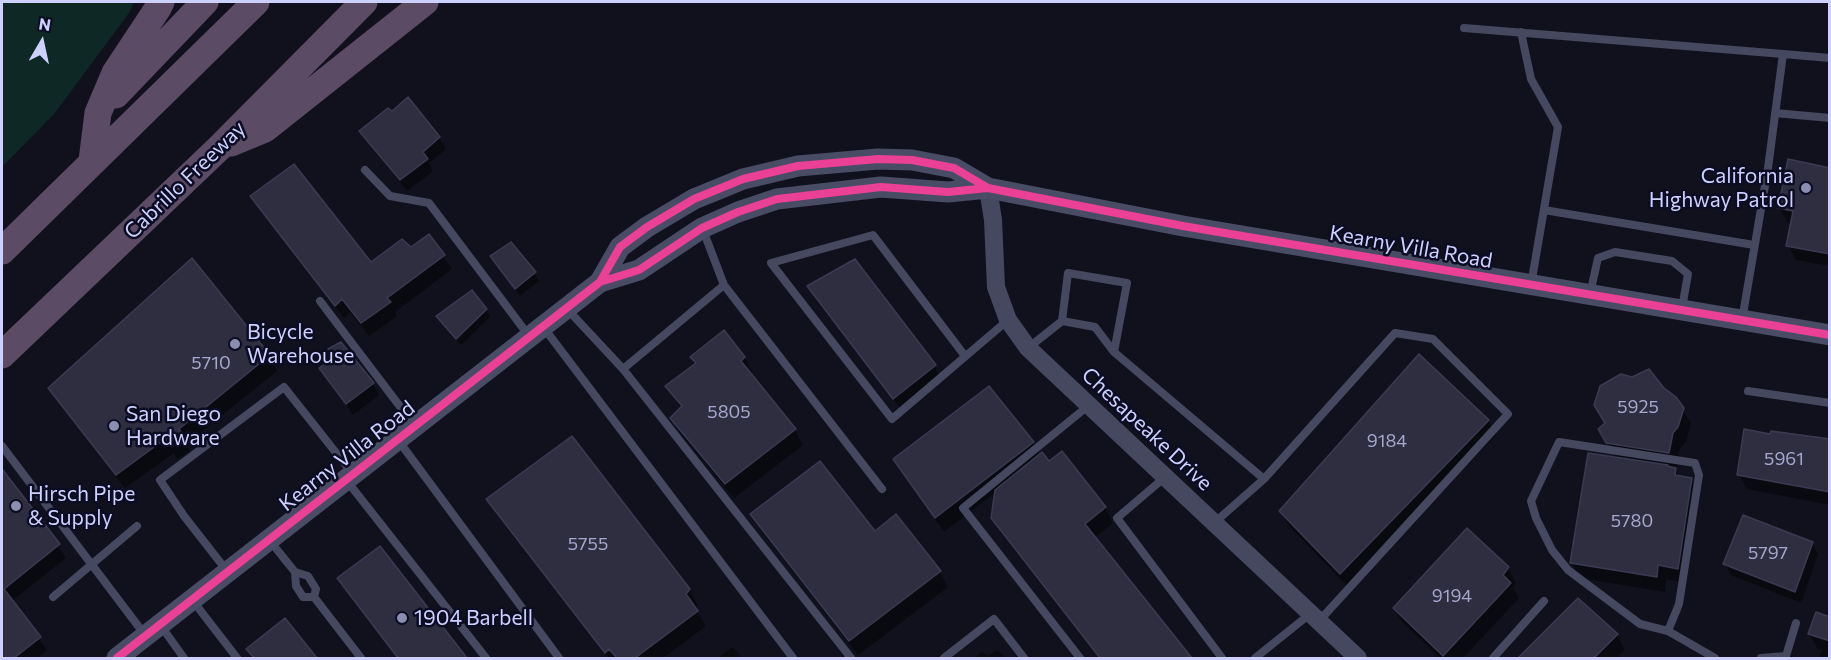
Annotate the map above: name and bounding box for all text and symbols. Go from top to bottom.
north arrow [12,12,72,72]
text: N [37,13,52,34]
street label: Cabrillo Freeway [119,116,251,244]
place label: California Highway Patrol [1649,163,1794,213]
marker: California Highway Patrol [1799,181,1813,195]
street label: Kearny Villa Road [1328,220,1494,274]
place label: Bicycle Warehouse [247,319,354,369]
marker: Bicycle Warehouse [228,337,242,351]
house number: 5710 [191,352,231,374]
street label: Chesapeake Drive [1077,362,1217,496]
street label: Kearny Villa Road [274,395,420,517]
house number: 5925 [1617,396,1659,418]
place label: San Diego Hardware [126,401,221,451]
house number: 5805 [707,401,751,423]
marker: San Diego Hardware [107,419,121,433]
house number: 9184 [1367,430,1407,452]
house number: 5961 [1764,448,1804,470]
place label: Hirsch Pipe & Supply [28,481,135,531]
marker: Hirsch Pipe & Supply [9,499,23,513]
house number: 5780 [1611,510,1653,532]
house number: 5755 [568,533,608,555]
house number: 5797 [1748,542,1788,564]
house number: 9194 [1432,585,1472,607]
place label: 1904 Barbell [414,605,533,631]
marker: 1904 Barbell [395,611,409,625]

